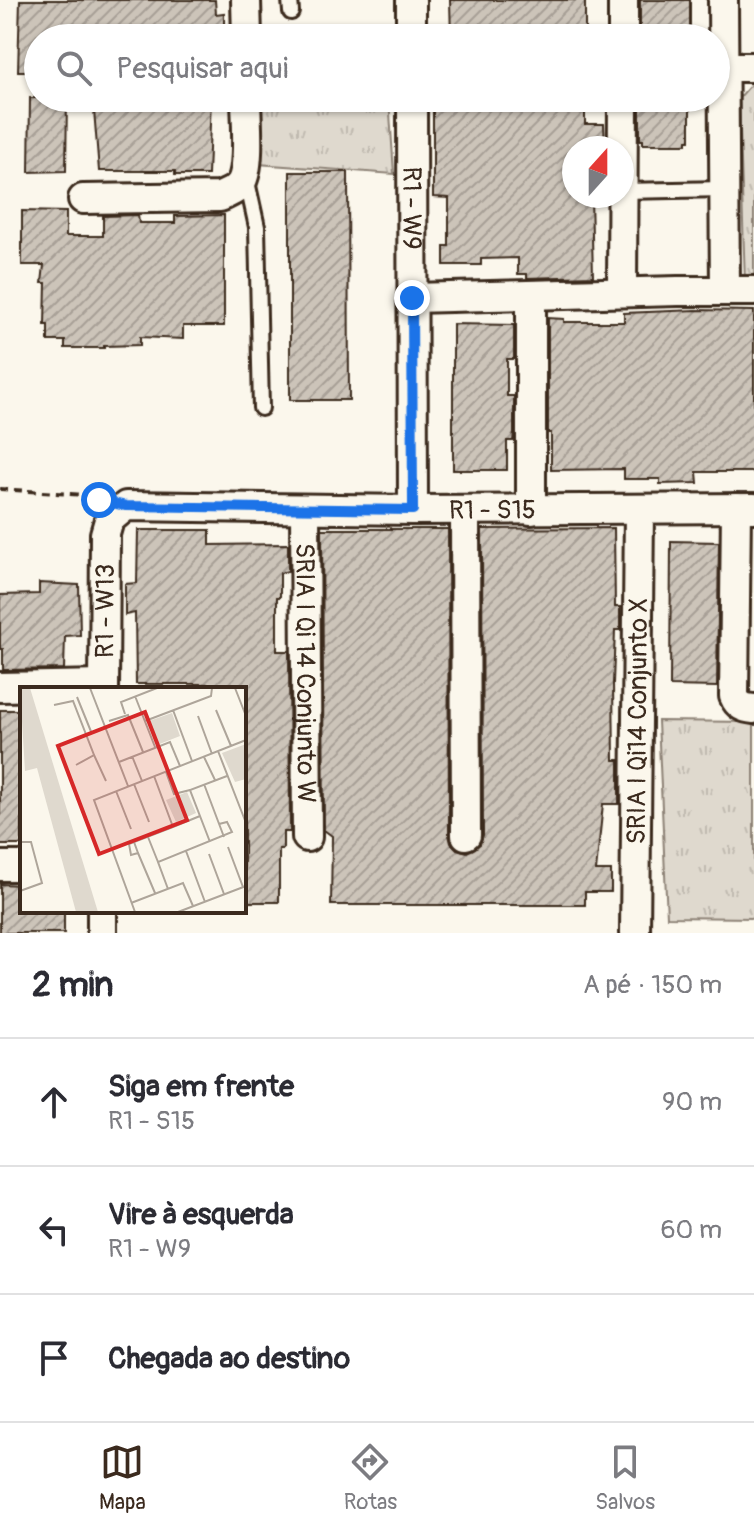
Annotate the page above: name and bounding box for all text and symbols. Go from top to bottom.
search box [24,24,730,112]
icon: search [52,46,96,90]
text: Pesquisar aqui [116,50,288,87]
north arrow [562,136,634,208]
street label: R1 - W9 [395,166,427,250]
route end [394,280,430,316]
route start [81,482,117,518]
street label: R1 - S15 [449,494,536,527]
street label: SRIA I Qi 14 Conjunto W [288,543,322,803]
street label: R1 - W13 [89,564,122,658]
street label: SRIA I Qi14 Conjunto X [621,597,655,845]
inset map [20,687,246,913]
text: 2 min [32,964,114,1007]
text: A pé · 150 m [583,969,722,1001]
text: Siga em frente [108,1068,294,1105]
icon: ahead [32,1080,76,1124]
text: 90 m [662,1086,722,1118]
text: R1 - S15 [108,1105,195,1137]
text: Vire à esquerda [108,1196,294,1233]
icon: left [32,1208,76,1252]
text: 60 m [660,1214,722,1246]
text: R1 - W9 [108,1233,191,1265]
icon: arrive [32,1336,76,1380]
text: Chegada ao destino [108,1340,350,1377]
tab: Mapa [99,1440,146,1516]
tab: Rotas [344,1440,397,1516]
tab: Salvos [595,1440,655,1516]

